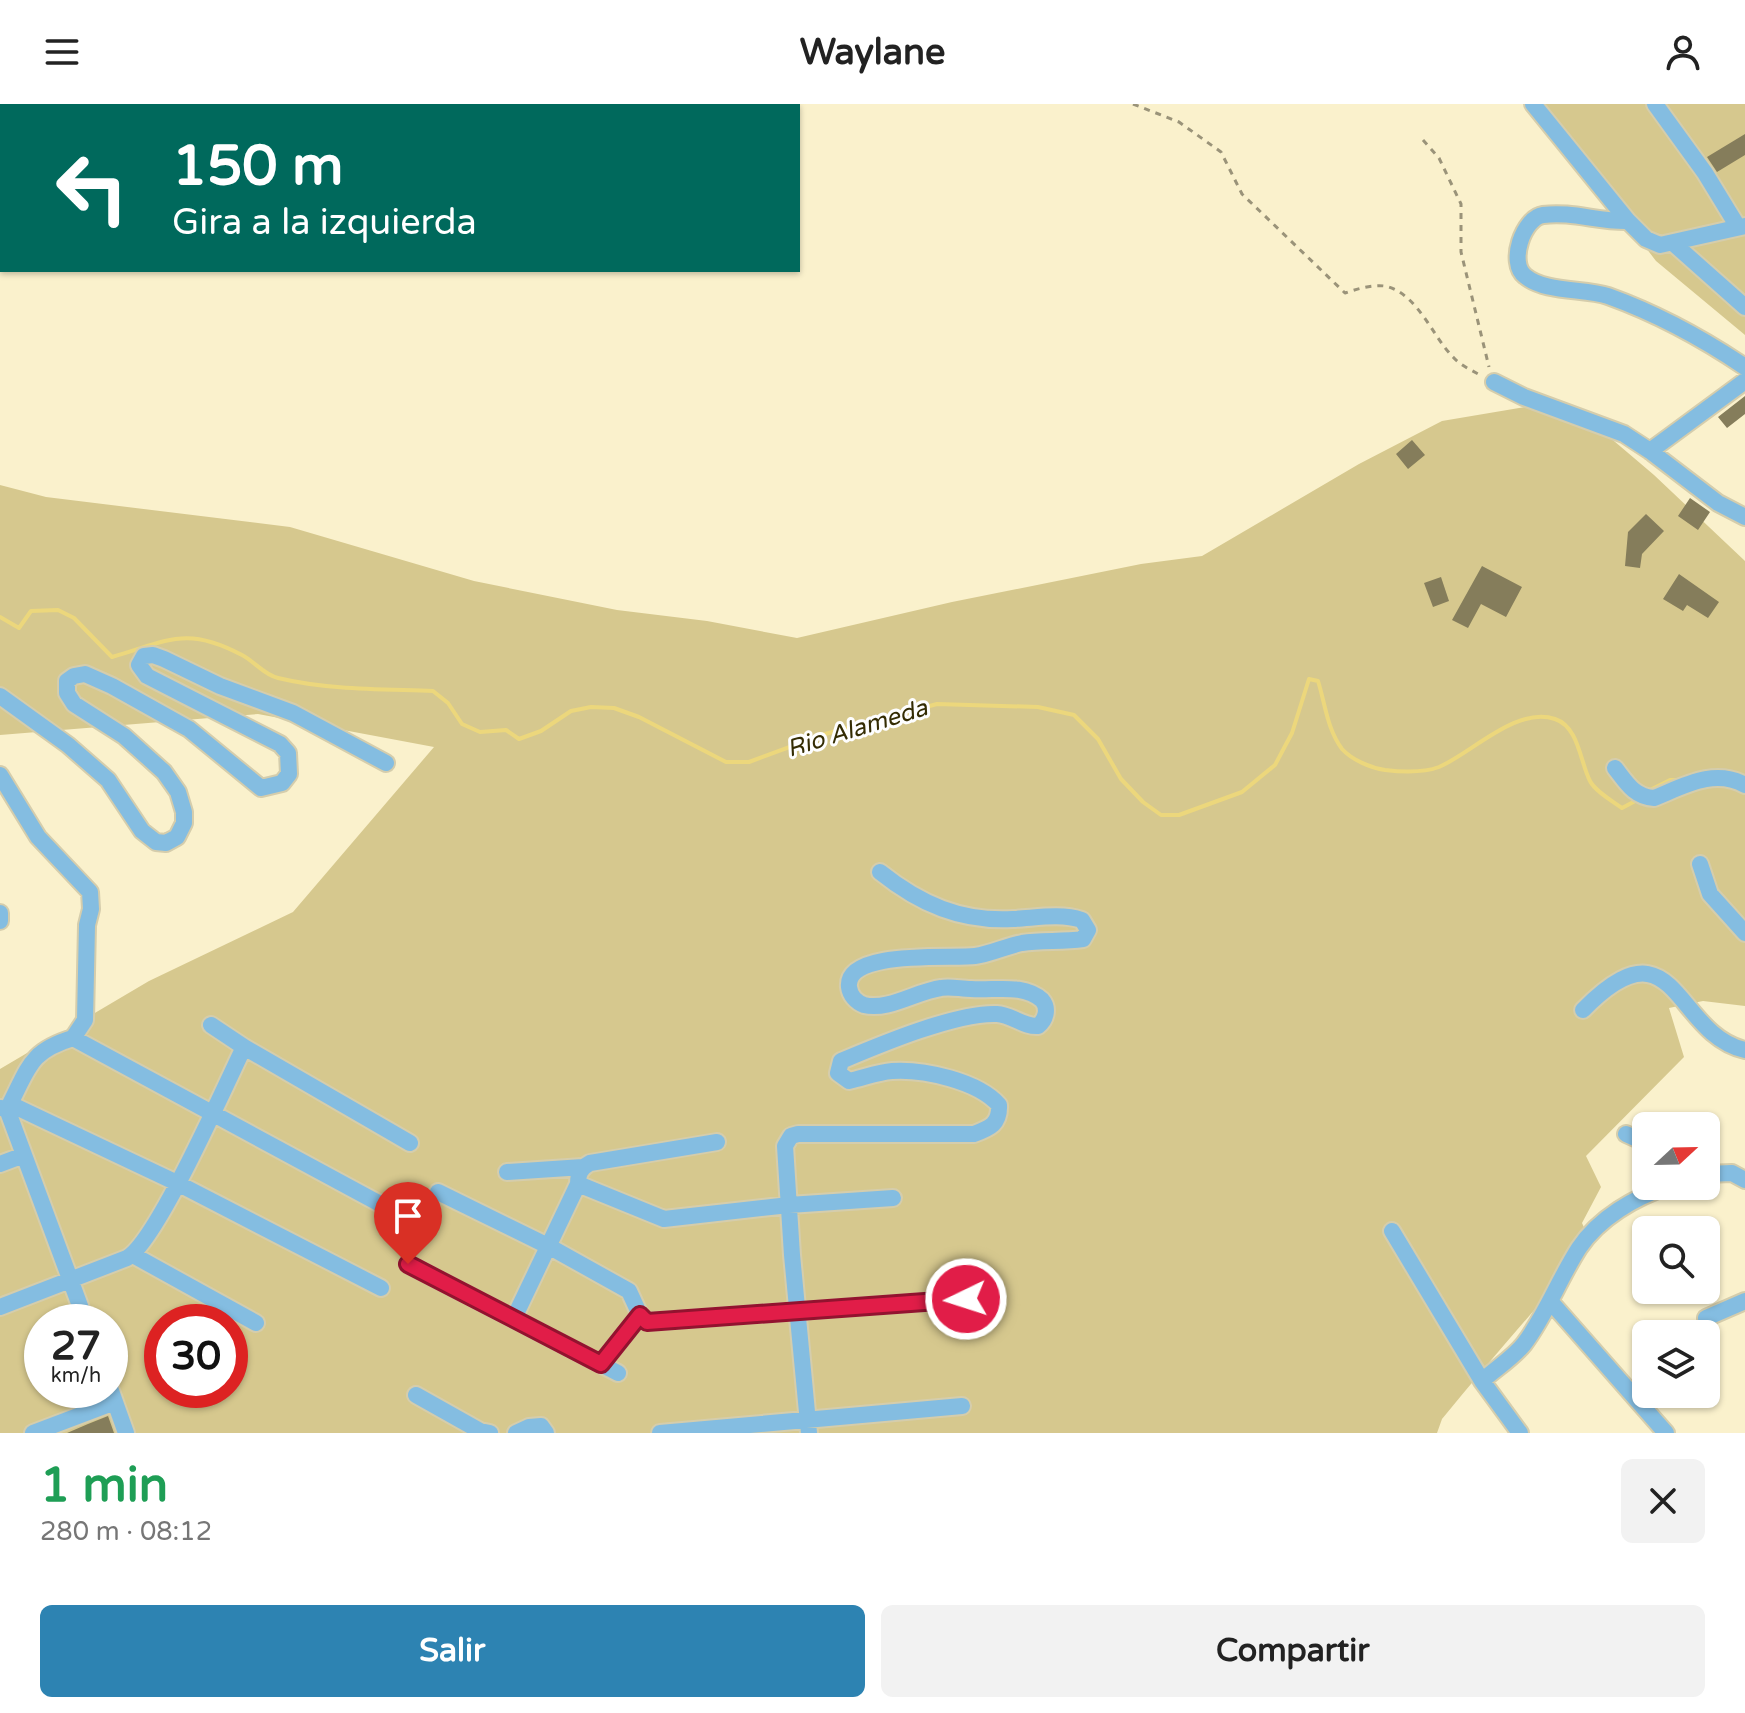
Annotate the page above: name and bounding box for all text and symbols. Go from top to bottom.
icon: menu [40,30,84,74]
icon: person [1661,30,1705,74]
text: Waylane [800,31,945,74]
text: 150 m [172,133,343,200]
icon: left [40,136,144,240]
text: Gira a la izquierda [172,201,477,244]
water label: Rio Alameda [783,693,931,764]
north arrow [1632,1112,1720,1200]
map controls [1632,1112,1720,1408]
pin [374,1182,442,1264]
icon: arrive [386,1194,430,1238]
button: search [1632,1216,1720,1304]
position arrow [924,1257,1008,1341]
speed limit sign: 30 [144,1304,248,1408]
button: layers [1632,1320,1720,1408]
text: 27 [51,1322,101,1370]
text: km/h [51,1364,101,1388]
text: 1 min [40,1457,168,1515]
button: close [1621,1459,1705,1543]
text: 280 m · 08:12 [40,1516,212,1547]
button: Salir [40,1605,865,1697]
button: Compartir [881,1605,1705,1697]

